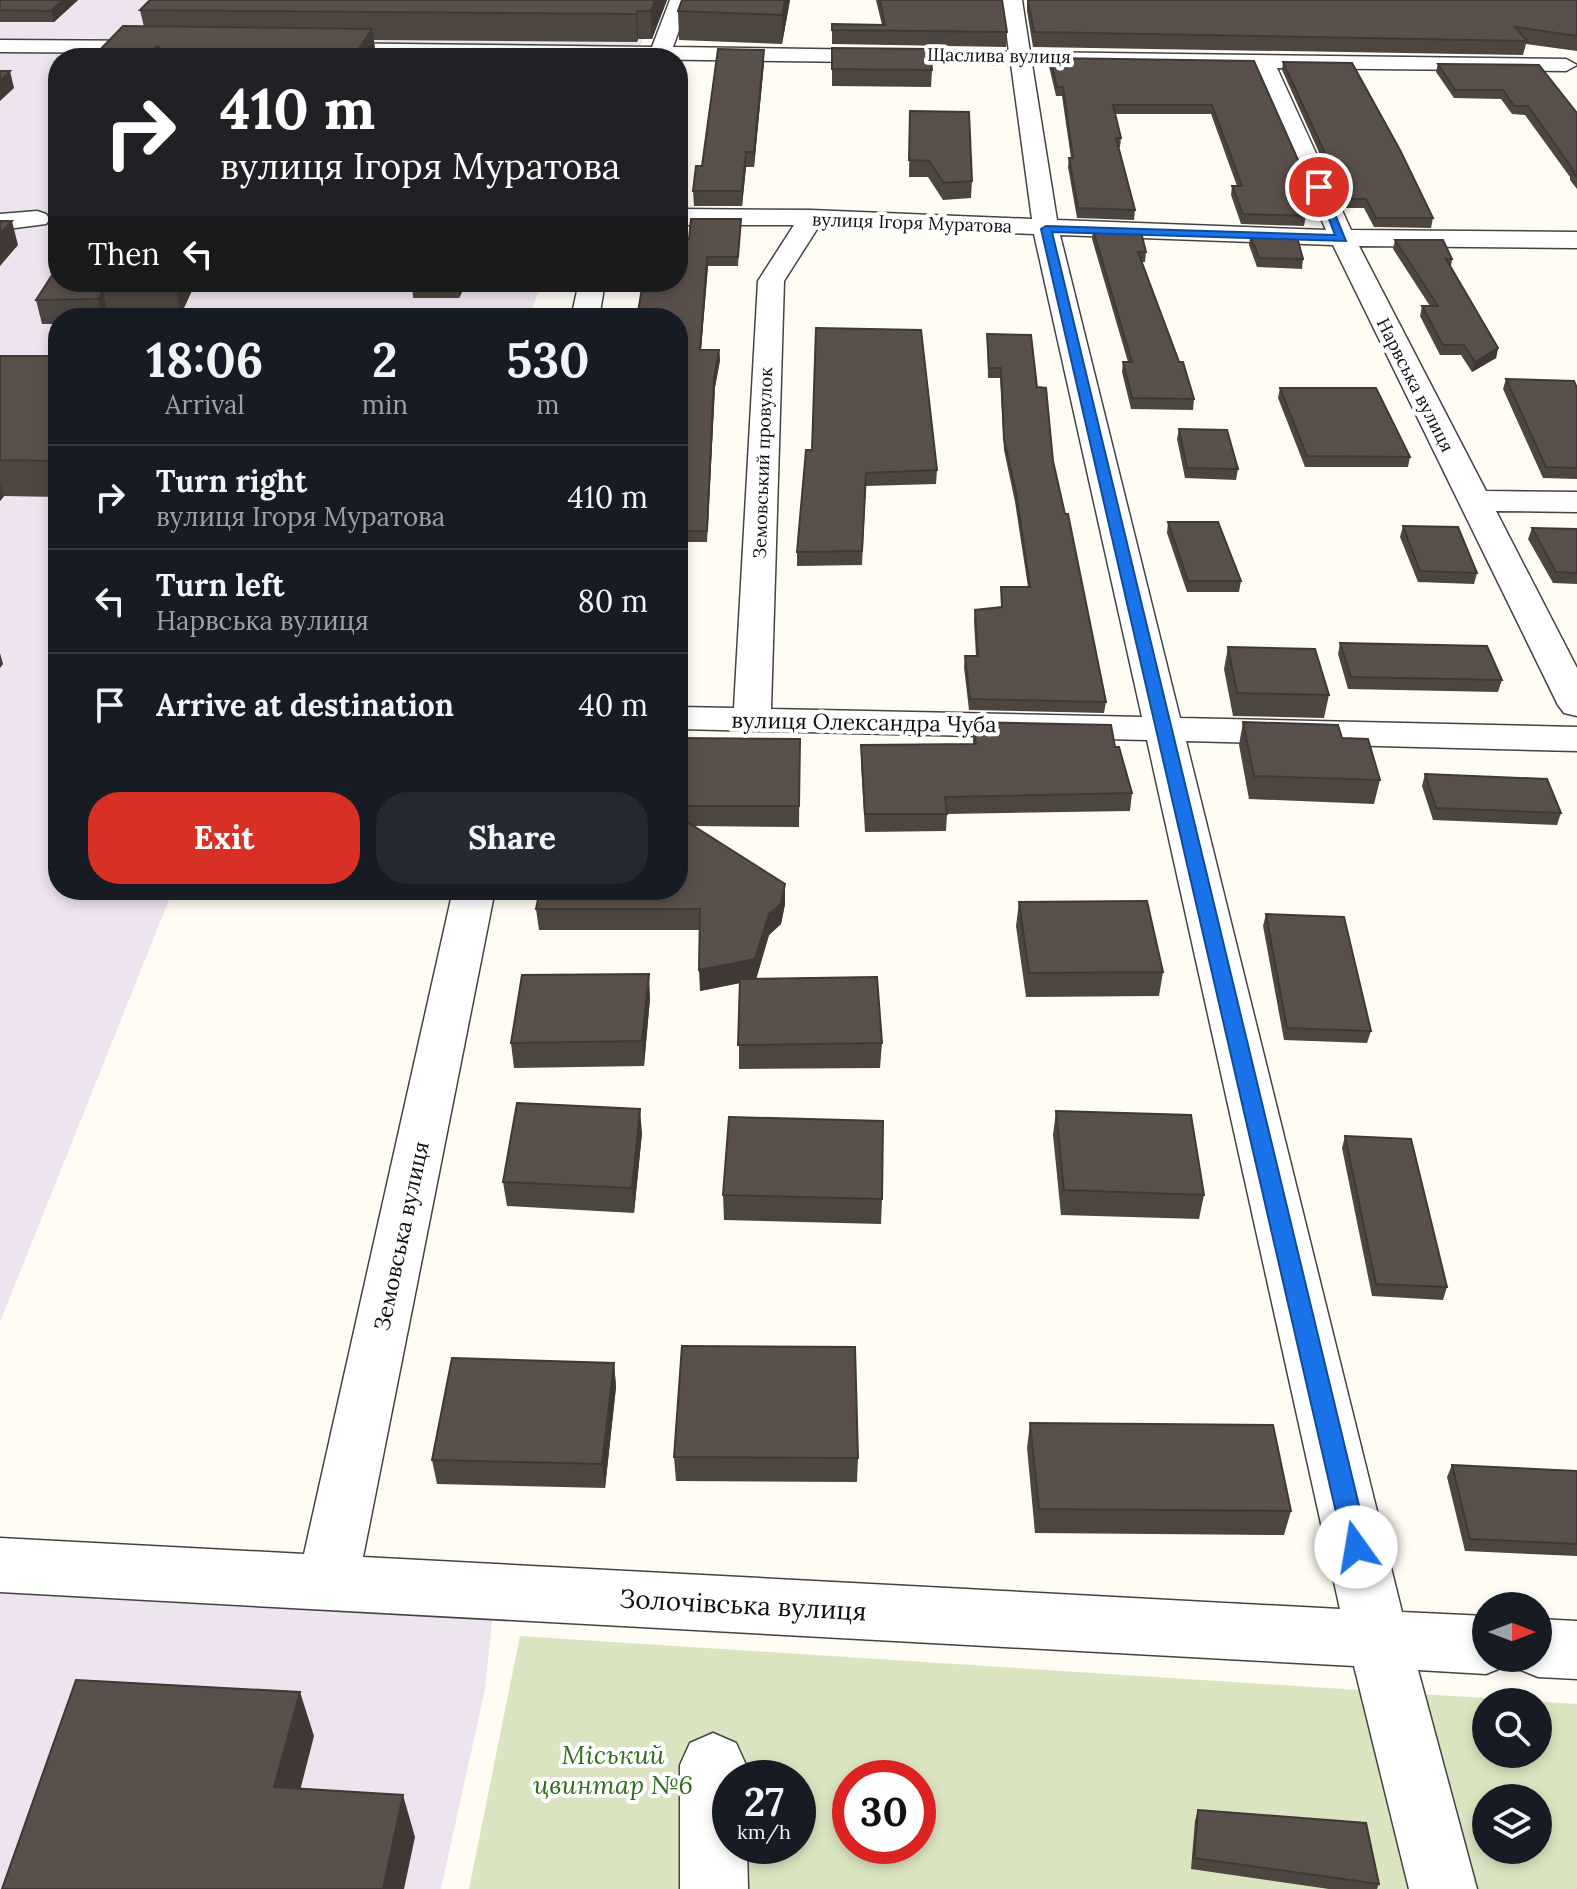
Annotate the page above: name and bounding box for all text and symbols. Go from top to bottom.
street label: Щаслива вулиця [927,43,1071,68]
text: 410 m [220,73,375,144]
icon: right [88,80,192,184]
text: вулиця Ігоря Муратова [220,143,620,189]
pin [1285,153,1353,221]
icon: arrive [1297,165,1341,209]
street label: вулиця Ігоря Муратова [812,208,1012,237]
icon: left [176,232,220,276]
text: Then [88,235,160,273]
street label: Нарвська вулиця [1372,314,1459,456]
text: 18:06 [146,329,263,390]
text: 2 [372,329,398,390]
text: 530 [506,329,590,390]
street label: Земовський провулок [748,366,777,559]
text: Arrival [165,388,245,421]
text: min [362,388,408,421]
text: m [536,388,560,421]
text: Turn right [156,462,307,500]
icon: right [88,475,132,519]
text: 410 m [567,478,648,516]
text: вулиця Ігоря Муратова [156,500,445,533]
text: Turn left [156,566,284,604]
icon: left [88,579,132,623]
text: 80 m [578,582,648,620]
text: Нарвська вулиця [156,604,369,637]
icon: arrive [88,683,132,727]
text: Arrive at destination [156,686,454,724]
text: 40 m [578,686,648,724]
street label: вулиця Олександра Чуба [731,706,997,738]
button: Exit [88,792,360,884]
button: Share [376,792,648,884]
street label: Земовська вулиця [367,1139,435,1333]
position arrow [1314,1505,1398,1589]
street label: Золочівська вулиця [619,1582,867,1627]
north arrow [1472,1592,1552,1672]
map controls [1472,1592,1552,1864]
button: search [1472,1688,1552,1768]
park label: Міський цвинтар №6 [533,1738,693,1801]
speed limit sign: 30 [832,1760,936,1864]
text: 27 [744,1776,784,1827]
button: layers [1472,1784,1552,1864]
text: km/h [737,1819,791,1844]

